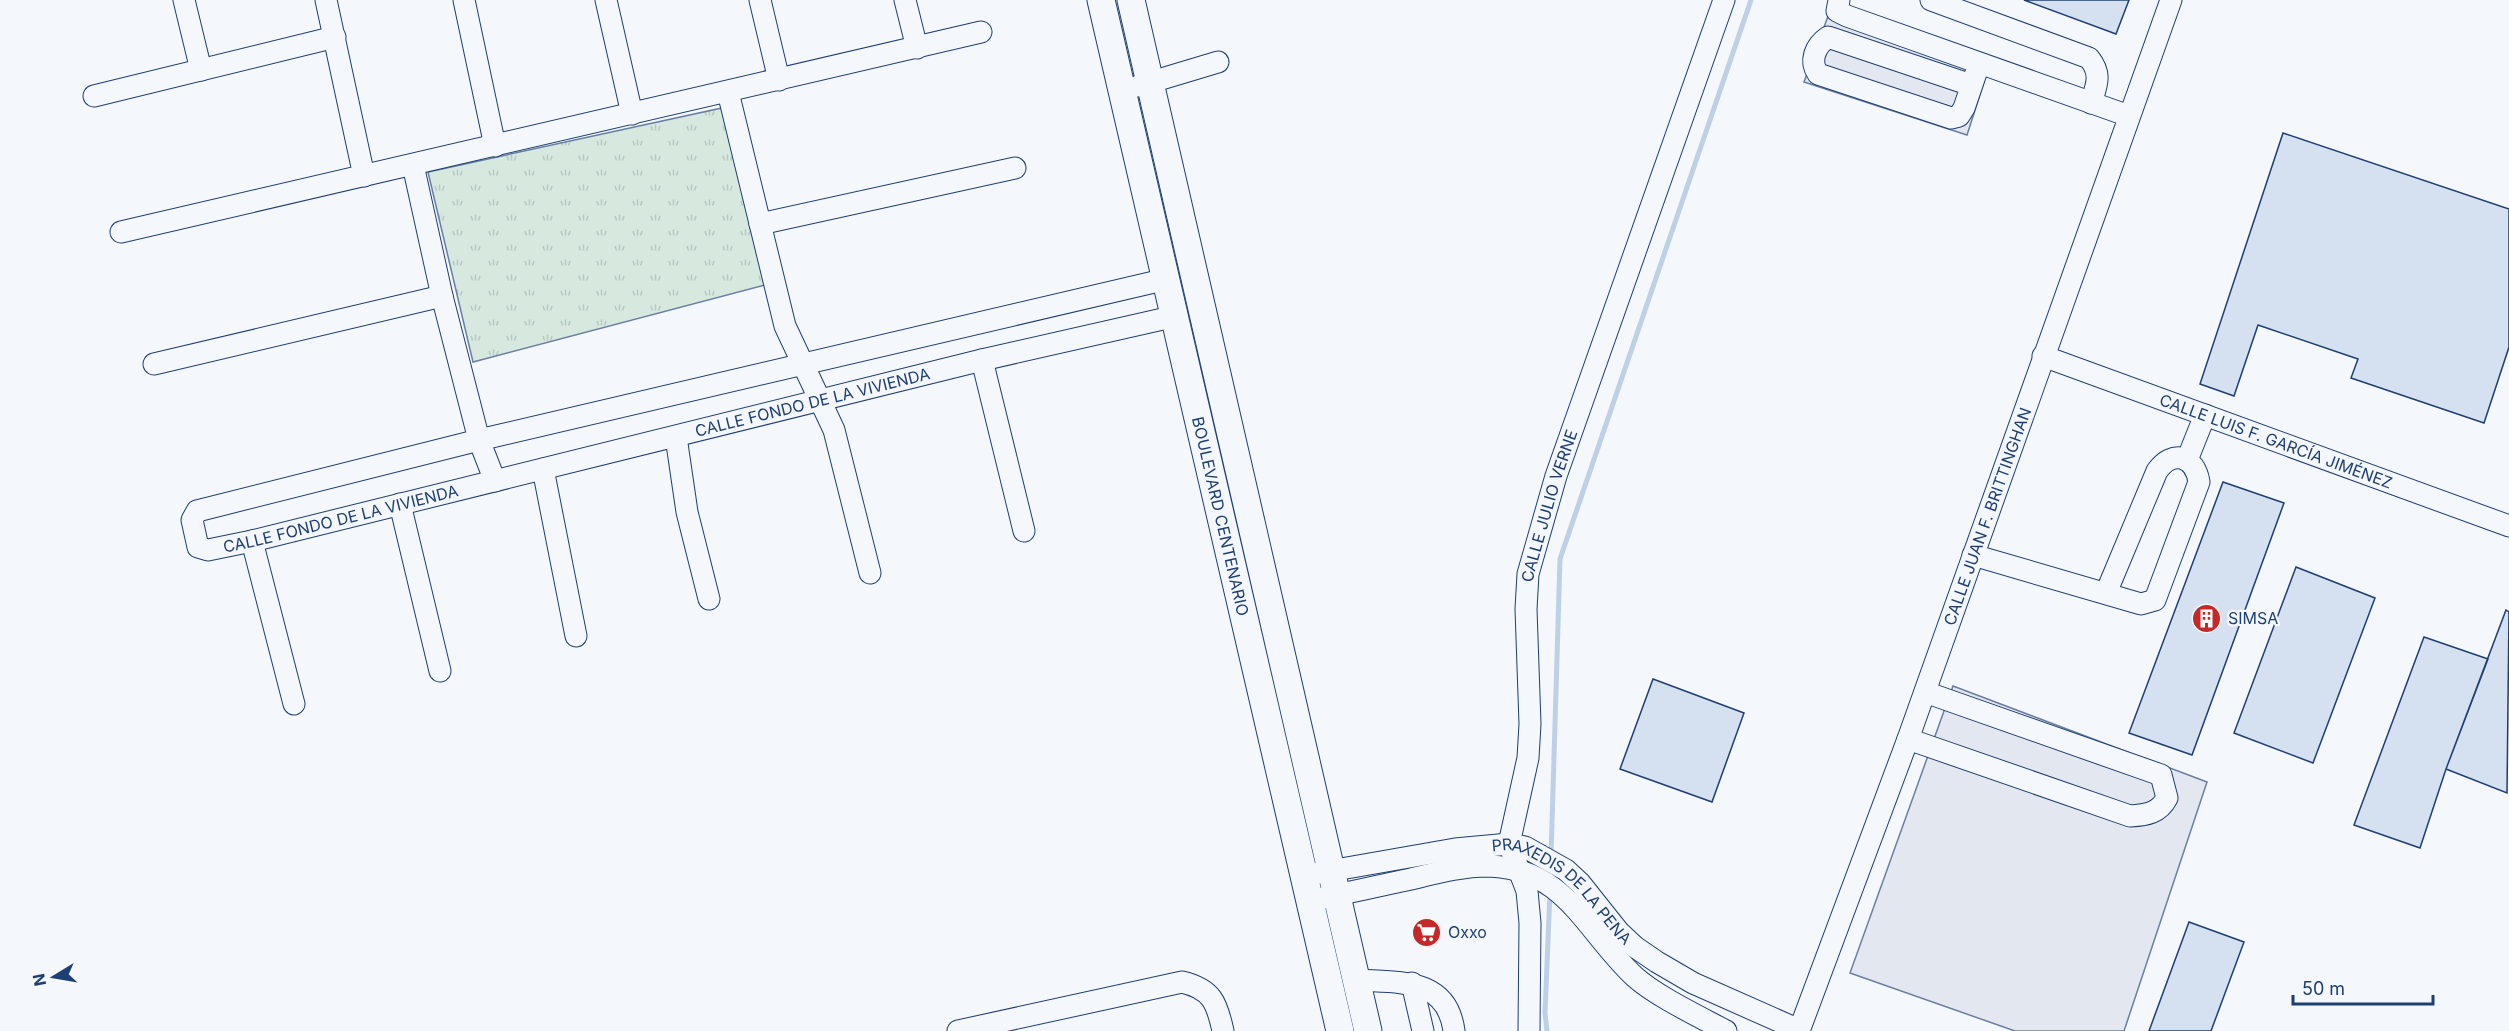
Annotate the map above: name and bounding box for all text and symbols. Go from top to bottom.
street label: CALLE FONDO DE LA VIVIENDA [693,363,932,441]
street label: CALLE LUIS F. GARCÍA JIMÉNEZ [2157,389,2395,493]
street label: CALLE JUAN F. BRITTINGHAN [1939,405,2035,628]
street label: BOULEVARD CENTENARIO [1188,415,1253,618]
street label: CALLE JULIO VERNE [1518,427,1582,583]
street label: CALLE FONDO DE LA VIVIENDA [221,480,460,557]
building icon: SIMSA [2191,602,2223,634]
place label: SIMSA [2228,608,2278,628]
street label: PRAXEDIS DE LA PENA [1491,834,1636,949]
supermarket icon: Oxxo [1411,916,1443,948]
place label: Oxxo [1448,922,1487,942]
north arrow [24,947,84,1007]
scale bar [2293,968,2432,1006]
text: N [28,972,50,988]
text: 50 m [2302,978,2345,999]

